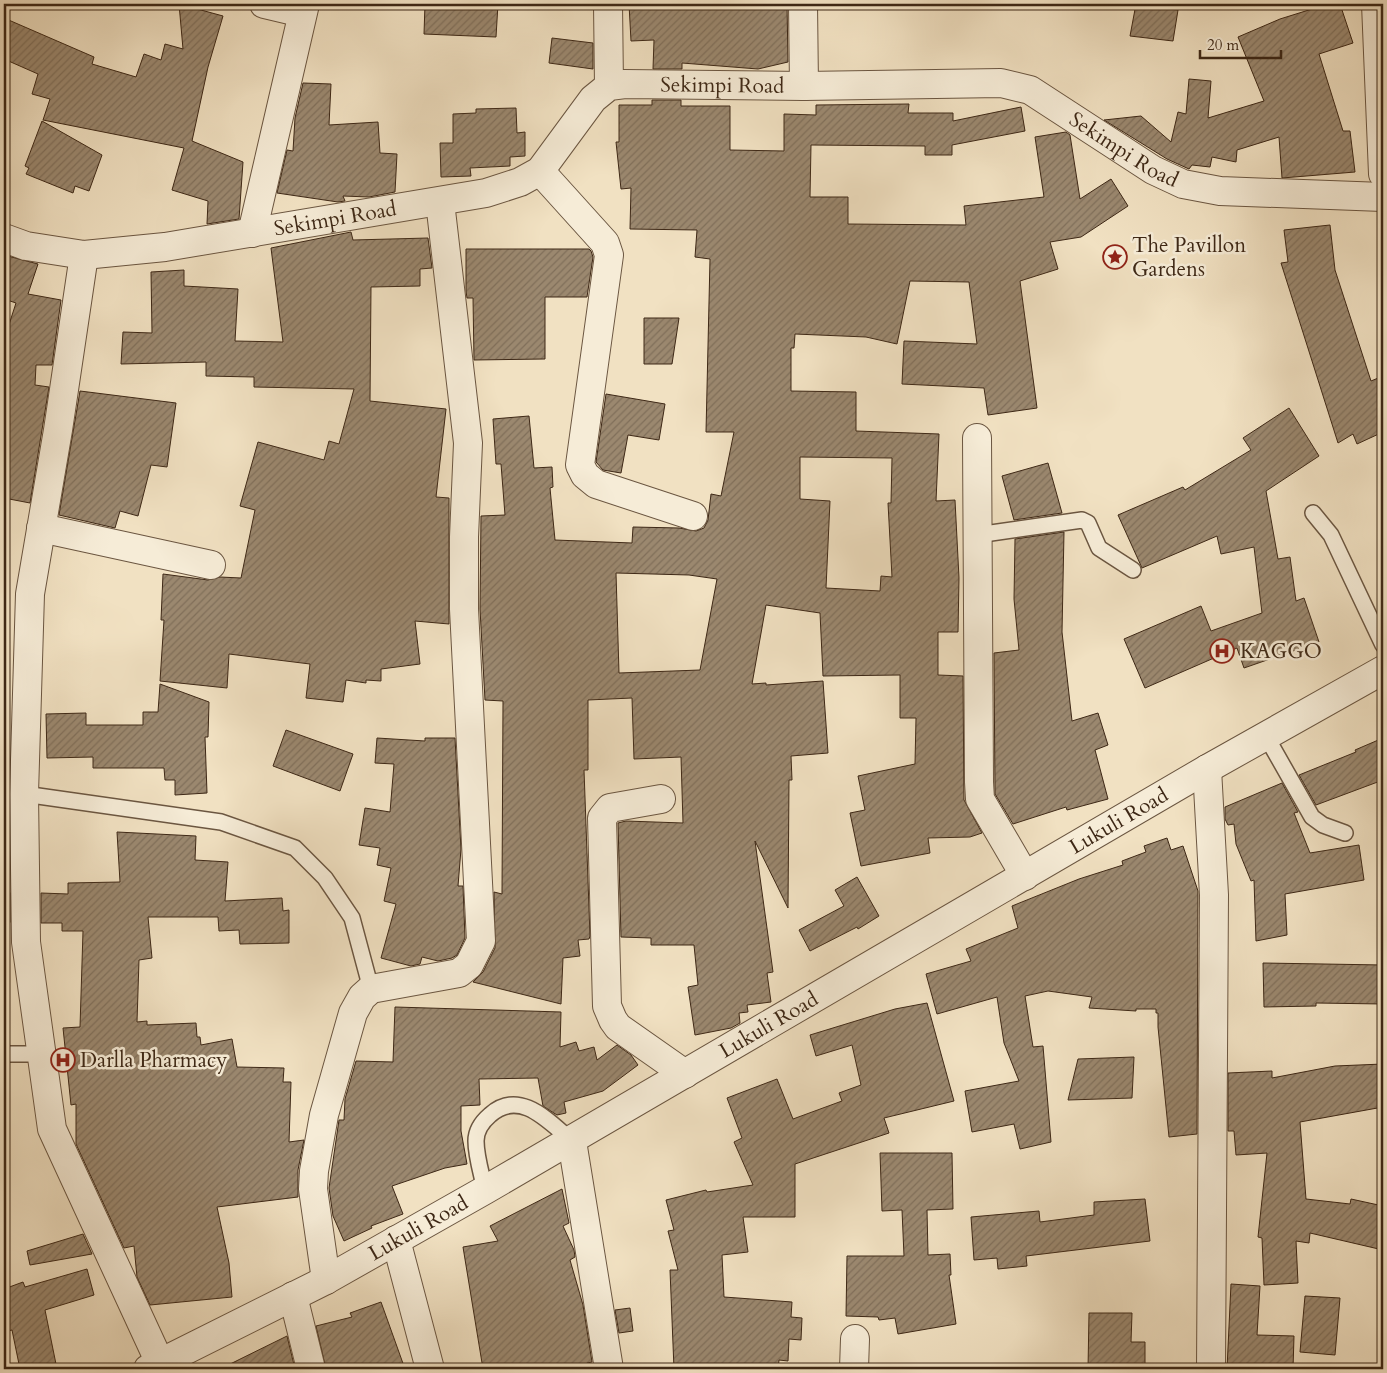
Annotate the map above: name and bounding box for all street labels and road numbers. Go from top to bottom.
street label: Sekimpi Road [660,70,784,100]
street label: Sekimpi Road [1064,105,1183,194]
street label: Sekimpi Road [272,194,399,243]
street label: Lukuli Road [1064,780,1173,861]
street label: Lukuli Road [714,984,823,1065]
street label: Lukuli Road [363,1188,473,1268]

